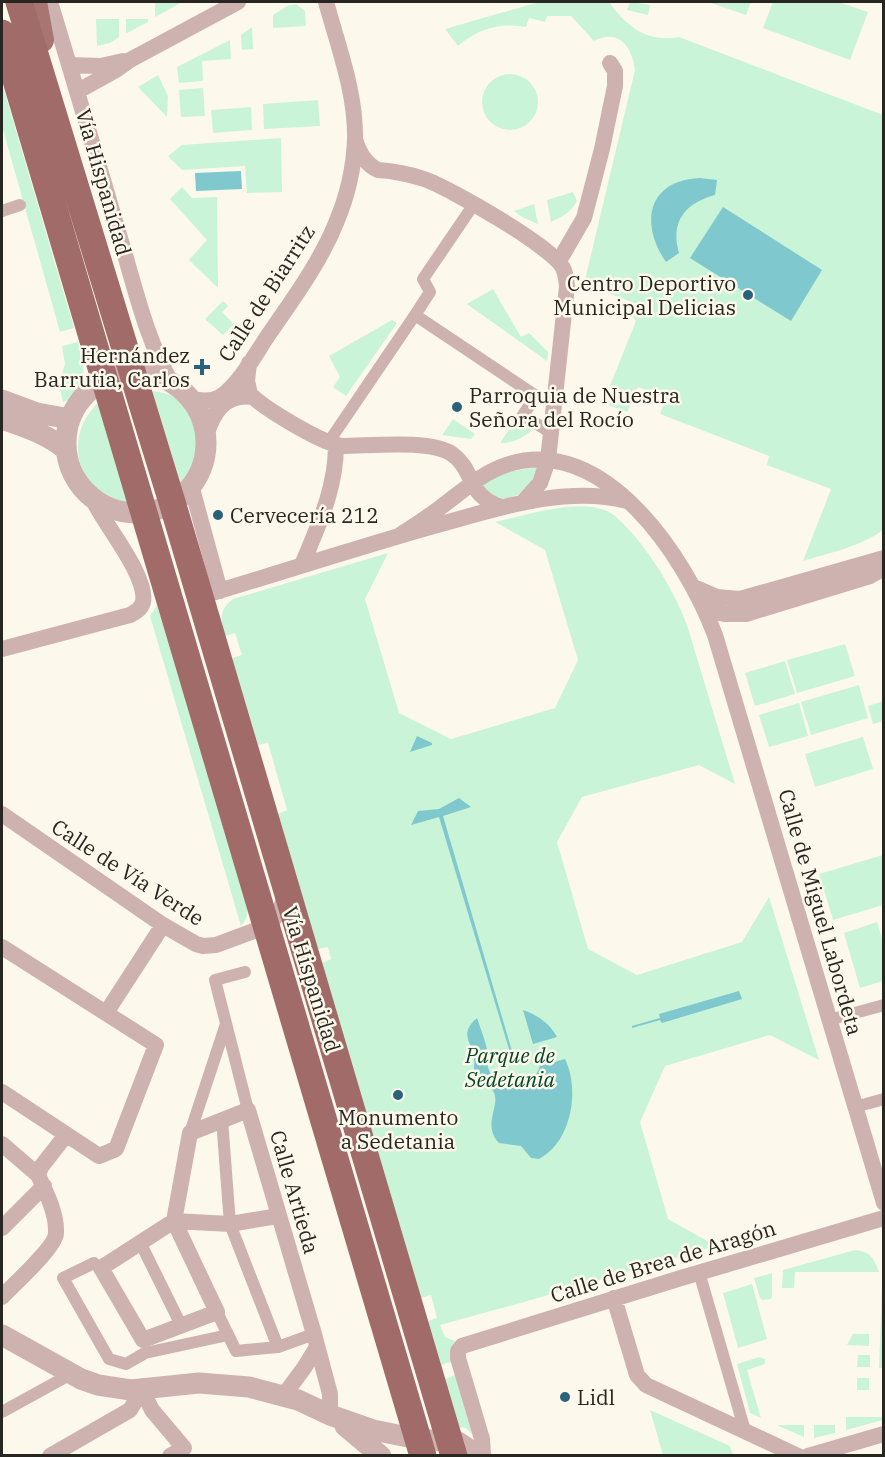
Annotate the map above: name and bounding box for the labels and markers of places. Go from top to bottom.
place label: Centro Deportivo Municipal Delicias [553,269,736,321]
marker: Centro Deportivo Municipal Delicias [741,288,755,302]
place label: Hernández Barrutia, Carlos [34,341,190,393]
marker: Hernández Barrutia, Carlos [195,360,209,374]
place label: Parroquia de Nuestra Señora del Rocío [469,381,680,433]
marker: Parroquia de Nuestra Señora del Rocío [450,400,464,414]
place label: Cervecería 212 [230,501,379,529]
marker: Cervecería 212 [211,508,225,522]
marker: Monumento a Sedetania [391,1088,405,1102]
place label: Monumento a Sedetania [338,1103,458,1155]
place label: Lidl [577,1383,615,1411]
marker: Lidl [558,1390,572,1404]

